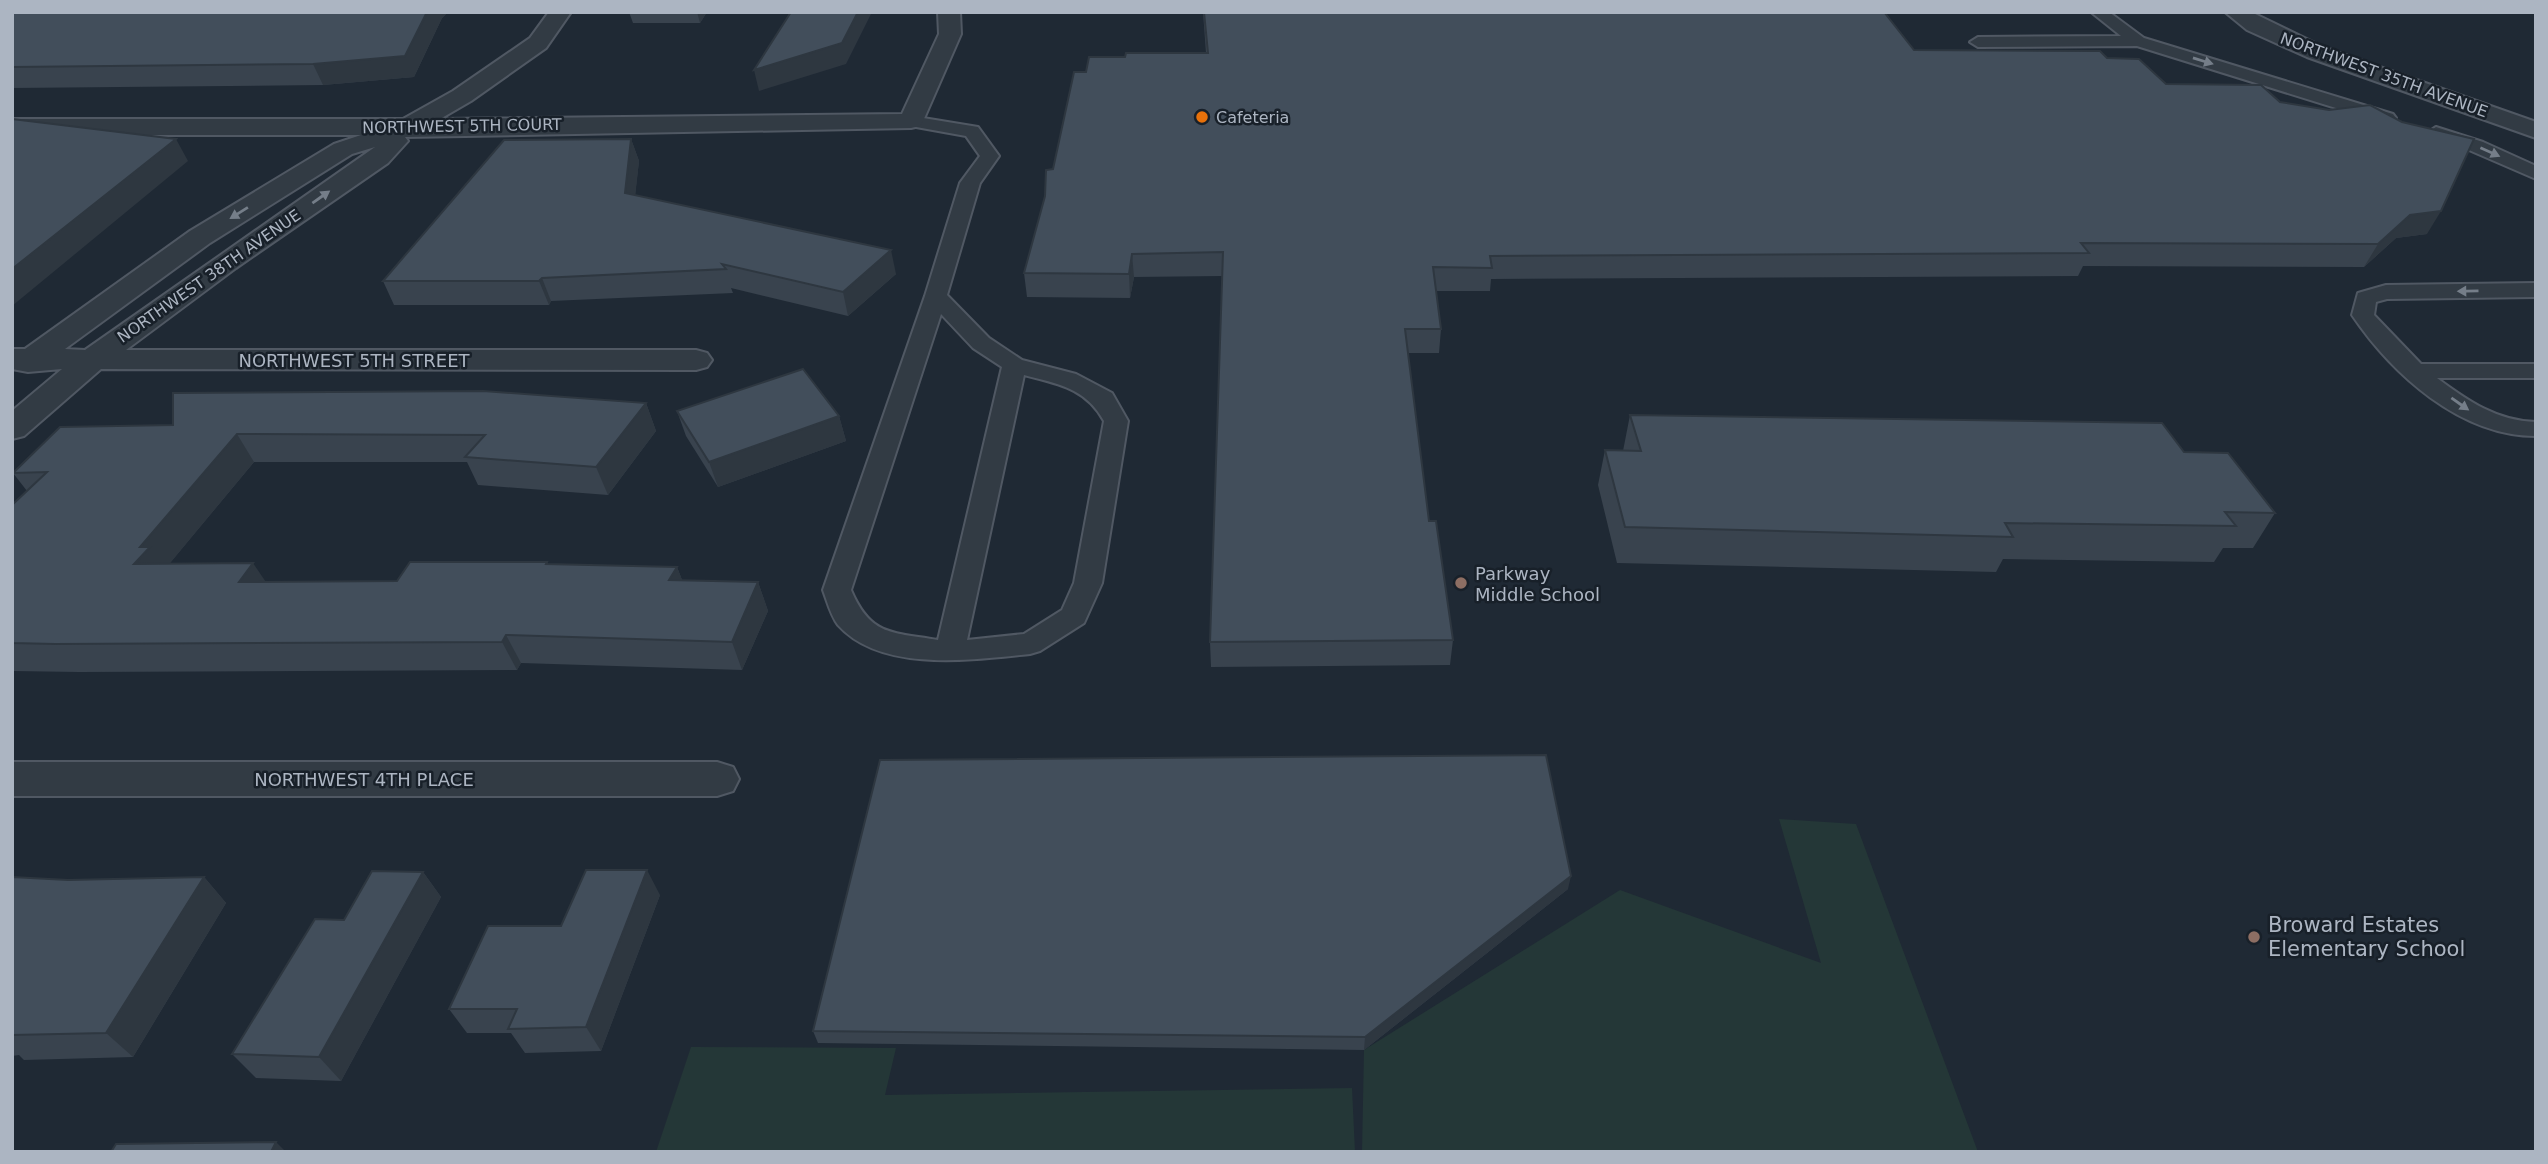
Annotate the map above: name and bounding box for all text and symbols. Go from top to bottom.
street label: NORTHWEST 35TH AVENUE [2278,29,2490,121]
one-way arrow [2192,57,2213,67]
place label: Cafeteria [1216,108,1289,127]
marker: Cafeteria [1194,109,1210,125]
street label: NORTHWEST 5TH COURT [362,115,562,137]
one-way arrow [2479,147,2500,158]
one-way arrow [312,190,330,204]
street label: NORTHWEST 38TH AVENUE [114,205,304,347]
one-way arrow [230,207,249,220]
one-way arrow [2456,285,2478,297]
street label: NORTHWEST 5TH STREET [238,350,471,371]
one-way arrow [2451,397,2469,411]
place label: Parkway Middle School [1475,563,1600,605]
marker: Parkway Middle School [1453,575,1469,591]
street label: NORTHWEST 4TH PLACE [254,769,474,790]
place label: Broward Estates Elementary School [2268,913,2465,961]
marker: Broward Estates Elementary School [2246,929,2262,945]

